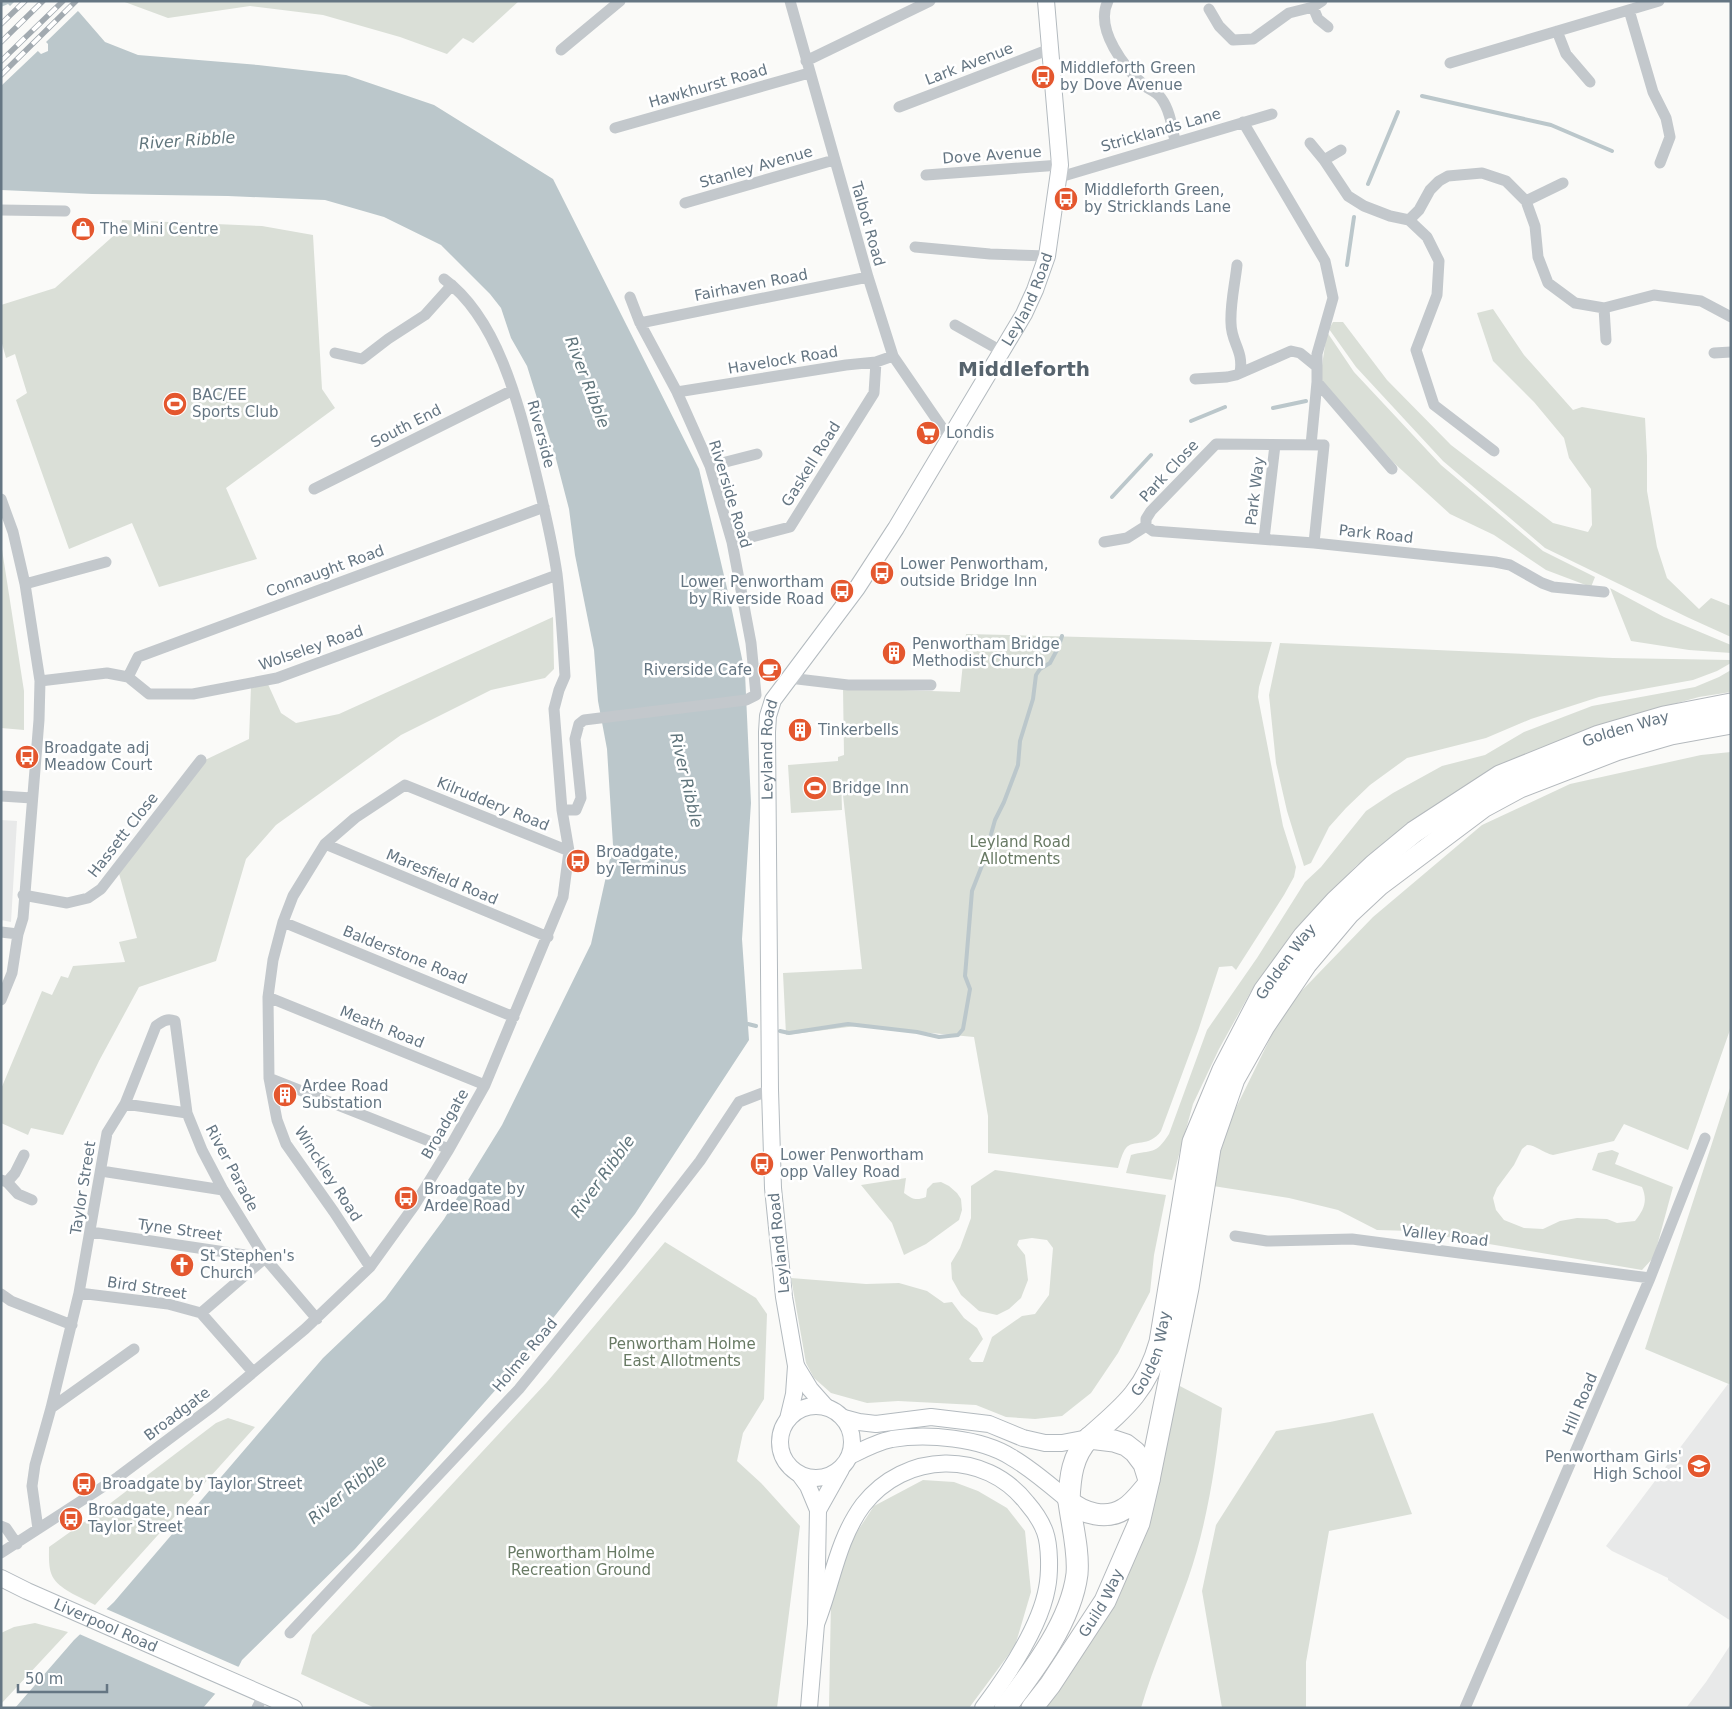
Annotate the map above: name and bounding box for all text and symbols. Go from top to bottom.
street label: Lark Avenue [922,39,1016,89]
place label: Middleforth Green by Dove Avenue [1060,59,1196,94]
street label: Hawkhurst Road [647,60,769,112]
bus stop icon: Middleforth Green by Dove Avenue [1030,64,1056,90]
street label: Stricklands Lane [1099,104,1223,156]
water label: River Ribble [138,128,236,153]
street label: Stanley Avenue [697,142,815,192]
street label: Dove Avenue [942,143,1042,167]
street label: Talbot Road [847,179,889,268]
place label: Middleforth Green, by Stricklands Lane [1084,181,1231,216]
bus stop icon: Middleforth Green, by Stricklands Lane [1053,186,1079,212]
shop icon: The Mini Centre [70,216,96,242]
place label: The Mini Centre [99,220,218,238]
street label: Leyland Road [998,250,1056,349]
street label: Fairhaven Road [693,265,809,305]
water label: River Ribble [561,334,614,431]
street label: Havelock Road [727,342,839,378]
district label: Middleforth [958,357,1090,381]
place label: BAC/EE Sports Club [192,386,279,421]
sports icon: BAC/EE Sports Club [162,391,188,417]
street label: Riverside [523,398,559,470]
street label: South End [368,401,444,451]
street label: Gaskell Road [778,418,844,510]
supermarket icon: Londis [915,420,941,446]
place label: Londis [946,424,994,442]
street label: Park Close [1136,436,1202,506]
street label: Riverside Road [705,438,755,550]
street label: Park Way [1242,455,1268,526]
street label: Park Road [1338,521,1414,547]
street label: Connaught Road [263,541,387,601]
place label: Lower Penwortham, outside Bridge Inn [900,555,1049,590]
bus stop icon: Lower Penwortham, outside Bridge Inn [869,560,895,586]
place label: Lower Penwortham by Riverside Road [680,573,824,608]
bus stop icon: Lower Penwortham by Riverside Road [829,578,855,604]
street label: Wolseley Road [257,622,365,674]
place label: Penwortham Bridge Methodist Church [912,635,1060,670]
building icon: Penwortham Bridge Methodist Church [881,640,907,666]
cafe icon: Riverside Cafe [757,657,783,683]
place label: Riverside Cafe [643,661,752,679]
street label: Leyland Road [758,697,782,800]
street label: Golden Way [1579,707,1671,751]
building icon: Tinkerbells [787,717,813,743]
place label: Tinkerbells [817,721,899,739]
water label: River Ribble [666,731,707,830]
place label: Broadgate adj Meadow Court [44,739,152,774]
bus stop icon: Broadgate adj Meadow Court [14,744,40,770]
street label: Kilruddery Road [434,773,552,835]
sports icon: Bridge Inn [802,775,828,801]
place label: Bridge Inn [832,779,909,797]
street label: Hassett Close [84,789,162,881]
park label: Leyland Road Allotments [970,833,1071,868]
place label: Broadgate, by Terminus [596,843,687,878]
street label: Maresfield Road [383,845,501,909]
bus stop icon: Broadgate, by Terminus [565,848,591,874]
street label: Golden Way [1252,920,1320,1003]
street label: Balderstone Road [340,922,470,988]
street label: Meath Road [337,1002,427,1052]
place label: Ardee Road Substation [302,1077,389,1112]
building icon: Ardee Road Substation [272,1082,298,1108]
street label: Broadgate [418,1086,472,1162]
street label: River Parade [202,1122,262,1214]
street label: Winckley Road [291,1123,365,1225]
water label: River Ribble [566,1131,639,1221]
street label: Taylor Street [67,1140,99,1237]
place label: Lower Penwortham opp Valley Road [780,1146,924,1181]
bus stop icon: Lower Penwortham opp Valley Road [749,1151,775,1177]
place label: Broadgate by Ardee Road [424,1180,525,1215]
bus stop icon: Broadgate by Ardee Road [393,1185,419,1211]
street label: Leyland Road [765,1192,793,1294]
street label: Tyne Street [136,1215,223,1245]
street label: Valley Road [1401,1222,1489,1250]
place label: St Stephen's Church [200,1247,295,1282]
church icon: St Stephen's Church [169,1252,195,1278]
street label: Bird Street [106,1273,188,1303]
street label: Golden Way [1127,1310,1174,1400]
street label: Holme Road [489,1314,561,1396]
park label: Penwortham Holme East Allotments [608,1335,756,1370]
street label: Hill Road [1559,1370,1601,1438]
street label: Broadgate [140,1383,214,1445]
place label: Penwortham Girls' High School [1545,1448,1682,1483]
water label: River Ribble [304,1451,391,1528]
school or university icon: Penwortham Girls' High School [1686,1453,1712,1479]
bus stop icon: Broadgate by Taylor Street [71,1471,97,1497]
place label: Broadgate by Taylor Street [102,1475,303,1493]
place label: Broadgate, near Taylor Street [87,1501,210,1536]
bus stop icon: Broadgate, near Taylor Street [58,1506,84,1532]
park label: Penwortham Holme Recreation Ground [507,1544,655,1579]
street label: Guild Way [1075,1566,1127,1641]
street label: Liverpool Road [51,1595,160,1656]
scale bar [18,1662,106,1694]
text: 50 m [25,1670,63,1688]

